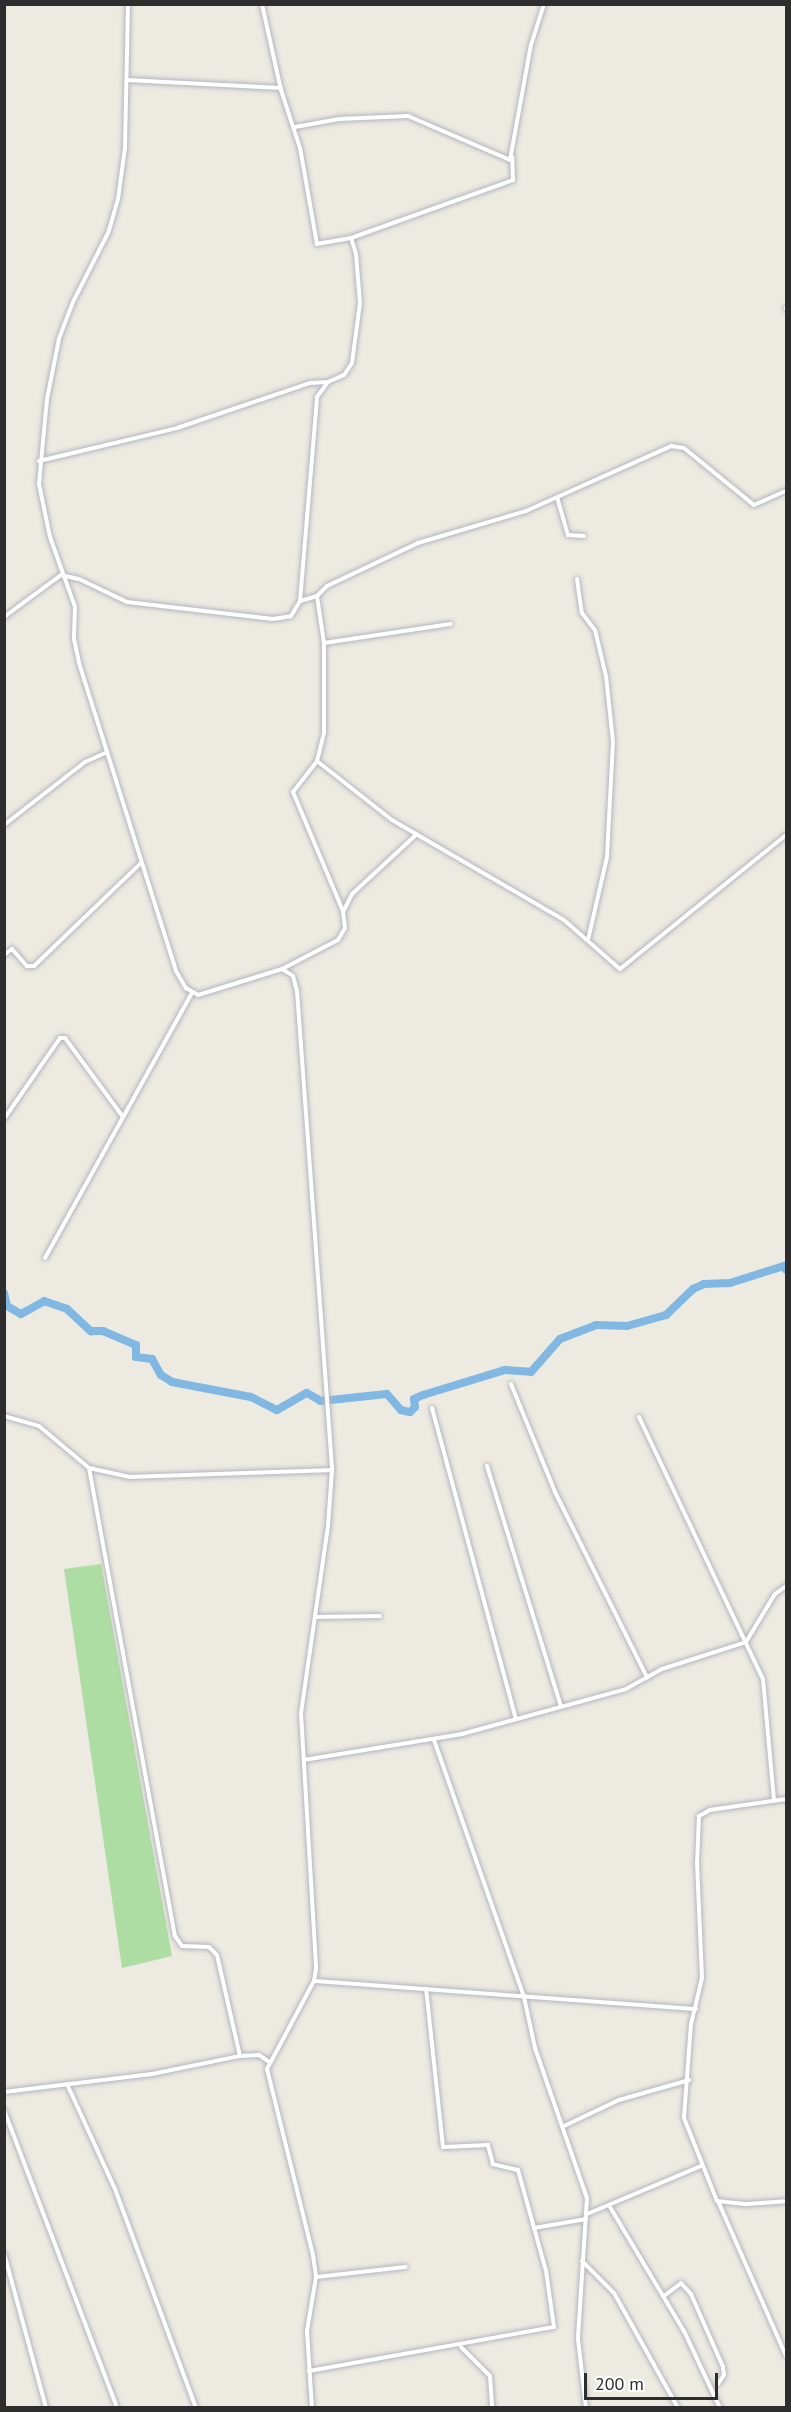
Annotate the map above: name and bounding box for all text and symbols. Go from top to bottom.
scale bar [587,2361,720,2399]
text: 200 m [595,2372,644,2395]

